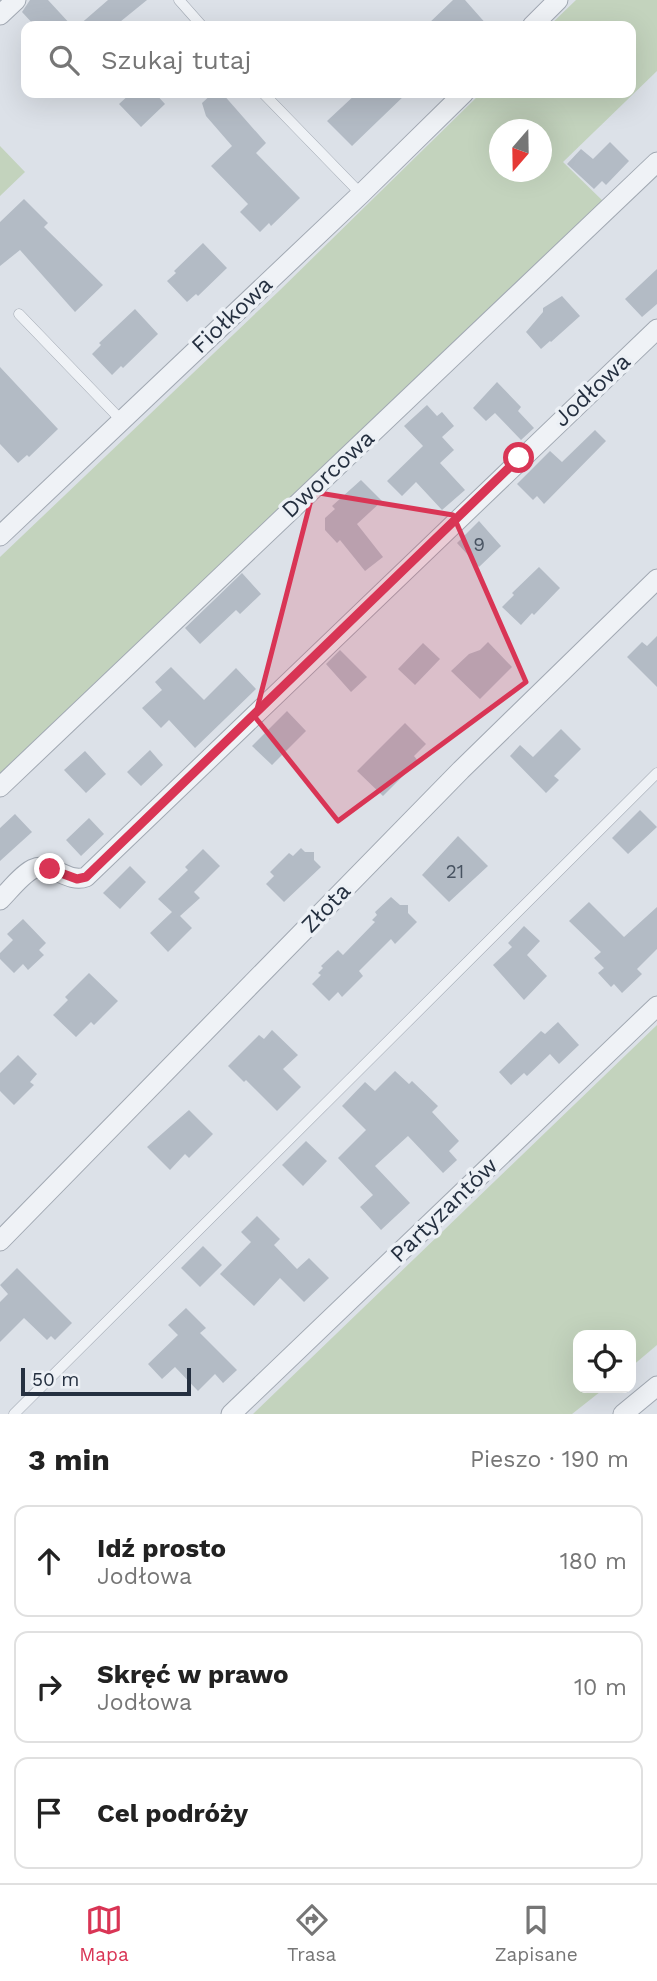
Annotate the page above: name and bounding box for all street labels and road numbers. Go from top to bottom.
street label: Fiołkowa [186,271,278,359]
street label: Jodłowa [548,348,636,432]
street label: Dworcowa [276,424,380,524]
street label: Złota [296,878,356,938]
street label: Partyzantów [385,1152,503,1268]

